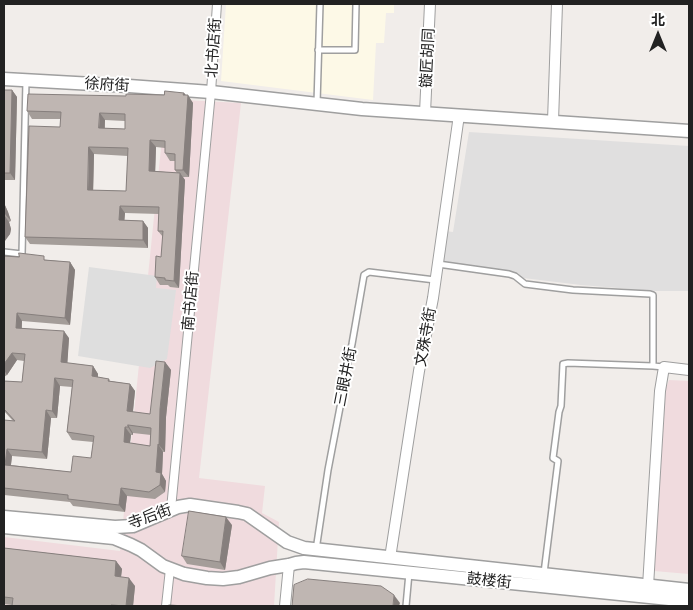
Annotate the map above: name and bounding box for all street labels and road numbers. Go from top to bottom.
street label: 北书店街 [203,17,225,79]
street label: 镟匠胡同 [417,28,439,88]
street label: 徐府街 [84,75,130,95]
street label: 南书店街 [179,270,203,332]
street label: 文殊寺街 [412,306,440,368]
street label: 三眼井街 [331,346,361,408]
street label: 寺后街 [126,501,174,533]
street label: 鼓楼街 [466,570,512,592]

